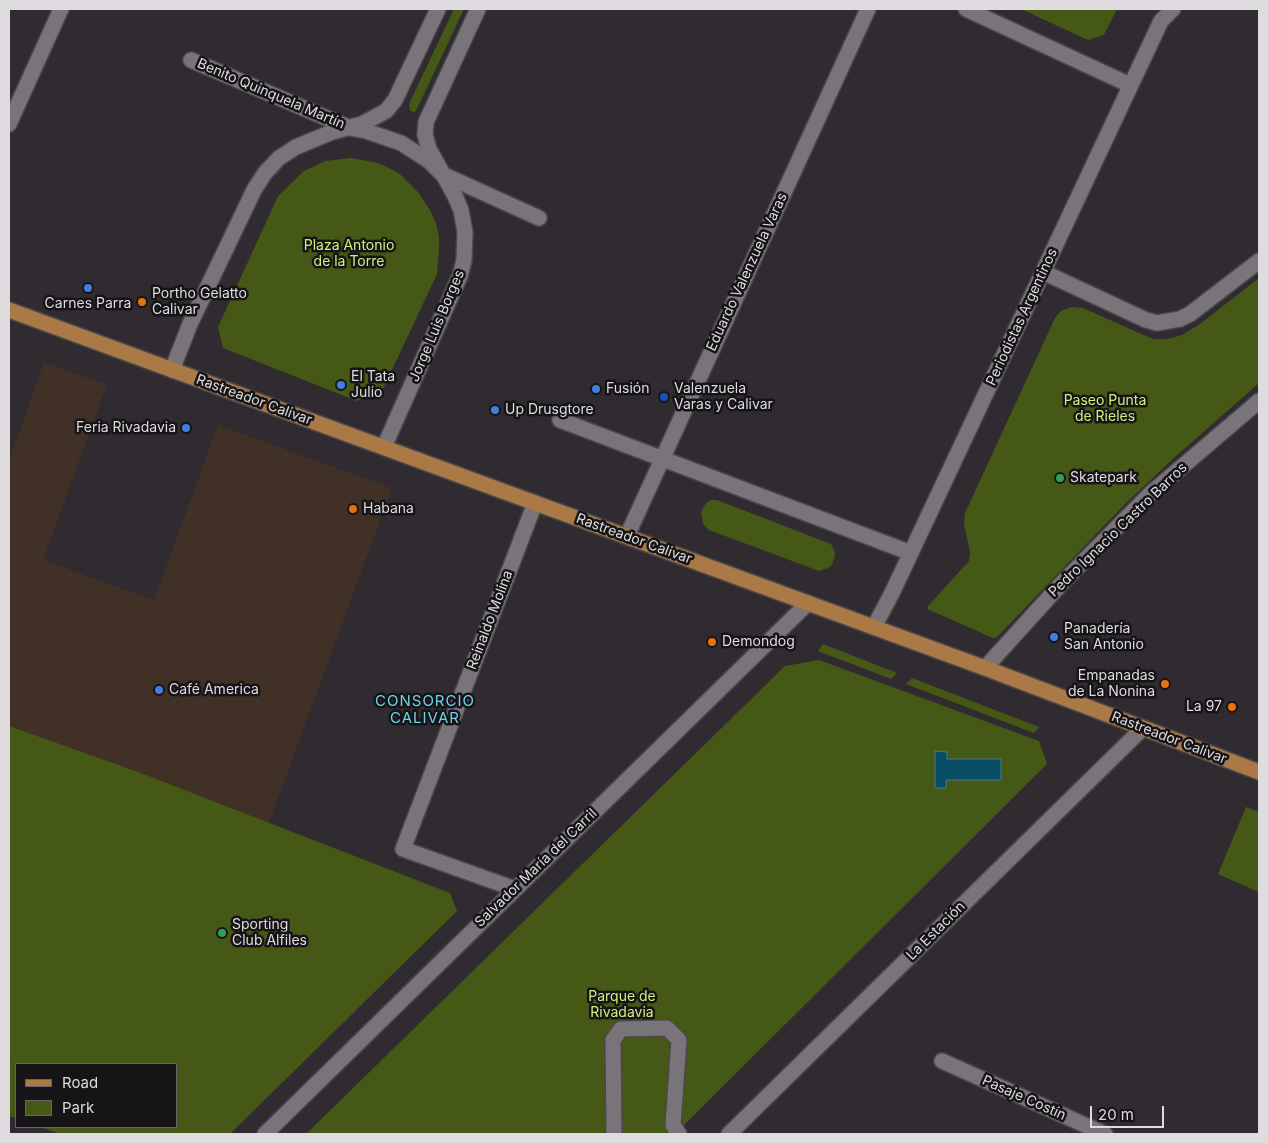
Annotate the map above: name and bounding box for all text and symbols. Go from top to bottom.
street label: Benito Quinquela Martín [195,55,347,133]
street label: Eduardo Valenzuela Varas [703,190,791,354]
park label: Plaza Antonio de la Torre [304,238,394,270]
street label: Periodistas Argentinos [983,246,1061,388]
street label: Jorge Luis Borges [406,268,468,384]
marker: Carnes Parra [82,282,94,294]
place label: Portho Gelatto Calivar [152,286,247,318]
place label: Carnes Parra [45,296,131,312]
marker: Portho Gelatto Calivar [136,296,148,308]
place label: El Tata Julio [351,369,395,402]
street label: Rastreador Calivar [194,371,314,429]
marker: El Tata Julio [335,379,347,391]
place label: Fusión [606,381,650,397]
place label: Valenzuela Varas y Calivar [674,381,773,414]
marker: Fusión [590,383,602,395]
marker: Valenzuela Varas y Calivar [658,391,670,403]
park label: Paseo Punta de Rieles [1064,393,1146,426]
place label: Up Drusgtore [505,402,594,418]
marker: Up Drusgtore [489,404,501,416]
place label: Feria Rivadavia [76,420,176,436]
marker: Feria Rivadavia [180,422,192,434]
street label: Pedro Ignacio Castro Barros [1045,459,1191,601]
place label: Skatepark [1070,470,1137,486]
marker: Skatepark [1054,472,1066,484]
place label: Habana [363,501,414,517]
marker: Habana [347,503,359,515]
street label: Rastreador Calivar [574,510,694,568]
street label: Reinaldo Molina [463,568,517,672]
place label: Panadería San Antonio [1064,621,1144,654]
marker: Panadería San Antonio [1048,631,1060,643]
place label: Demondog [722,634,795,650]
marker: Demondog [706,636,718,648]
place label: Empanadas de La Nonina [1068,668,1155,700]
marker: Empanadas de La Nonina [1159,678,1171,690]
place label: Café America [169,682,259,698]
marker: Café America [153,684,165,696]
district label: CONSORCIO CALIVAR [374,692,476,727]
place label: La 97 [1186,699,1222,715]
marker: La 97 [1226,701,1238,713]
street label: Rastreador Calivar [1109,708,1229,768]
street label: Salvador María del Carril [471,805,601,931]
street label: La Estación [903,898,969,964]
place label: Sporting Club Alfiles [232,917,307,950]
marker: Sporting Club Alfiles [216,927,228,939]
park label: Parque de Rivadavia [588,989,656,1022]
legend [15,1063,178,1128]
street label: Pasaje Costín [980,1072,1068,1124]
text: Road [62,1073,98,1092]
scale bar [1093,1096,1167,1128]
text: Park [62,1098,94,1117]
text: 20 m [1098,1105,1134,1124]

